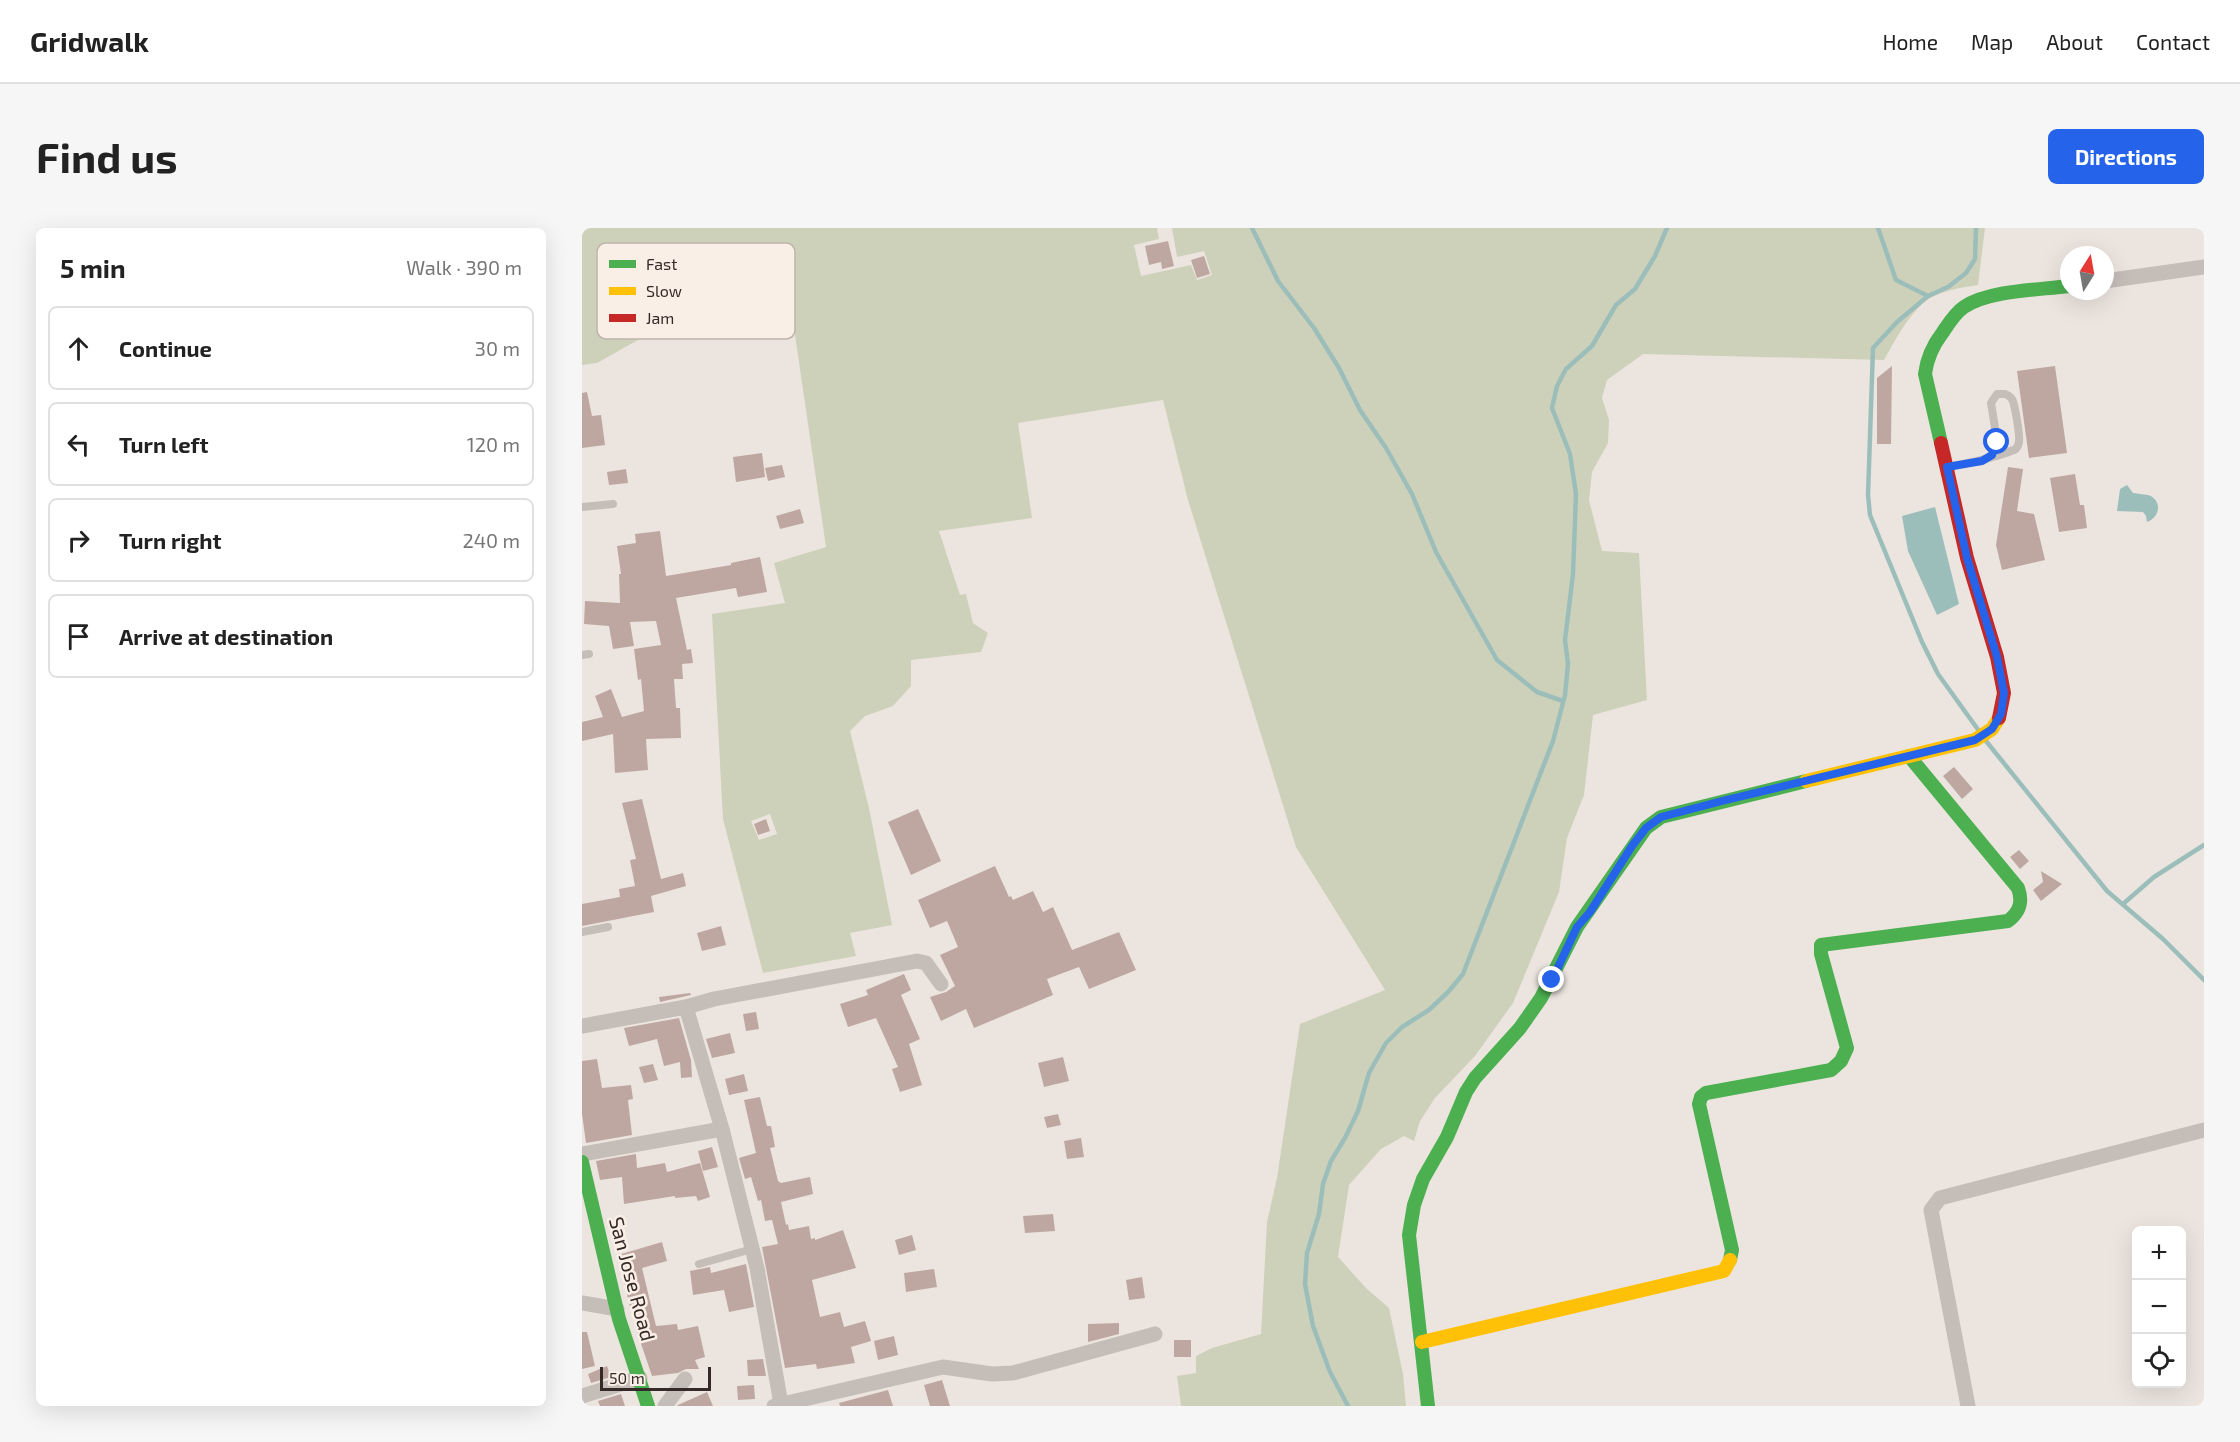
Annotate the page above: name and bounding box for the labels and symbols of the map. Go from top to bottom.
legend [597,243,795,339]
north arrow [2060,246,2114,300]
text: Fast [646,254,677,273]
text: Slow [646,281,682,300]
text: Jam [646,308,674,327]
route start [1983,428,2009,454]
route end [1538,966,1564,992]
street label: San Jose Road [605,1214,661,1343]
scale bar [600,1364,711,1392]

